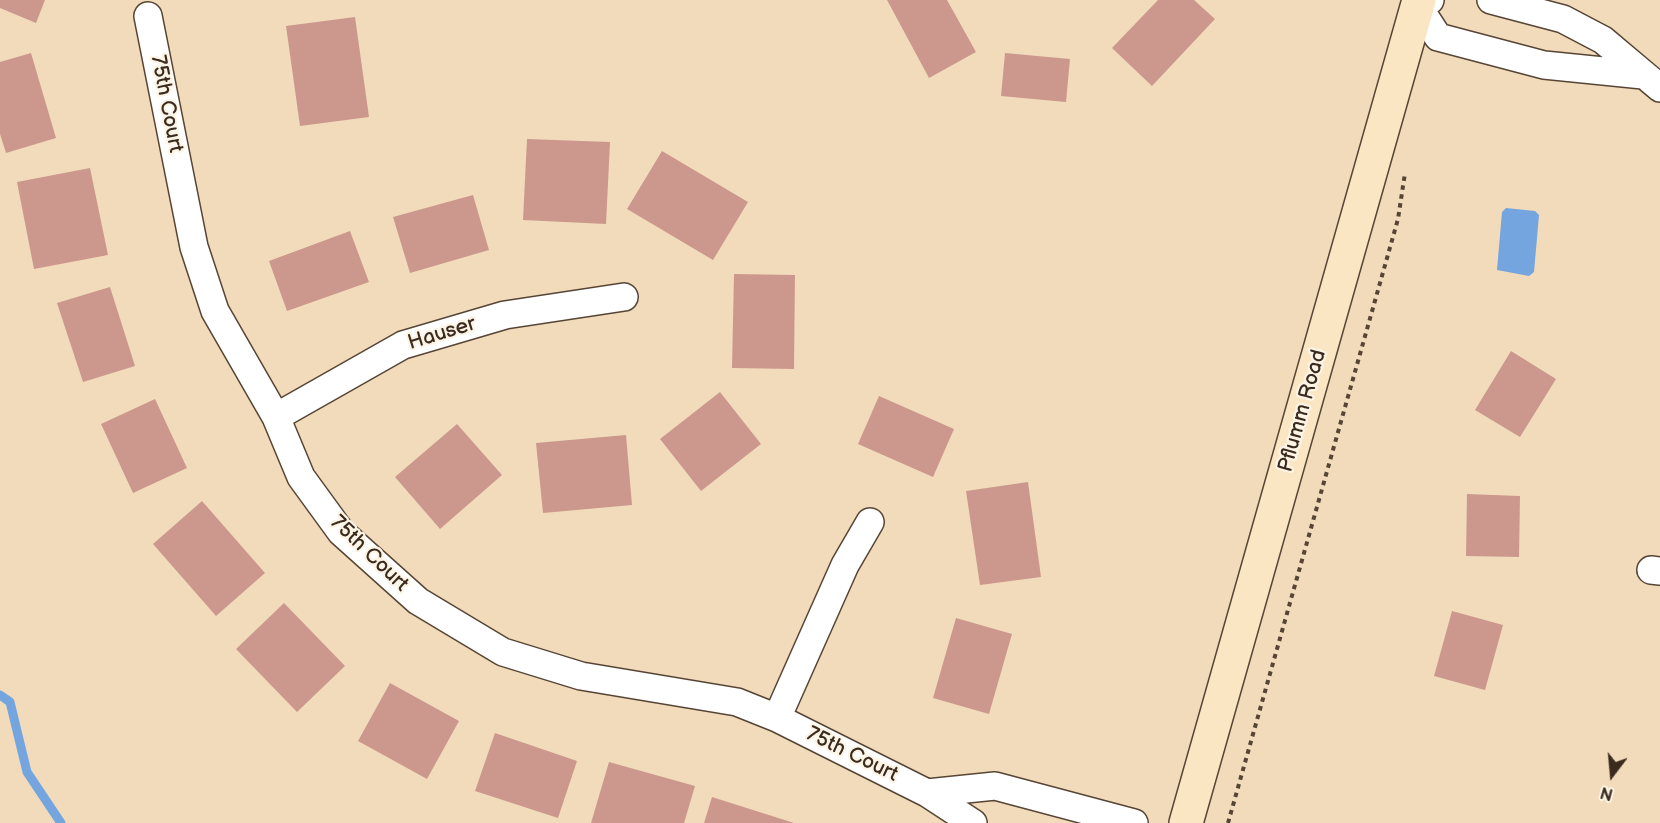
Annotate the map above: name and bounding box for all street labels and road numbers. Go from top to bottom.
street label: 75th Court [144,53,188,155]
street label: Hauser [405,312,479,356]
street label: Pflumm Road [1274,347,1332,475]
street label: 75th Court [325,511,413,597]
street label: 75th Court [802,722,902,788]

